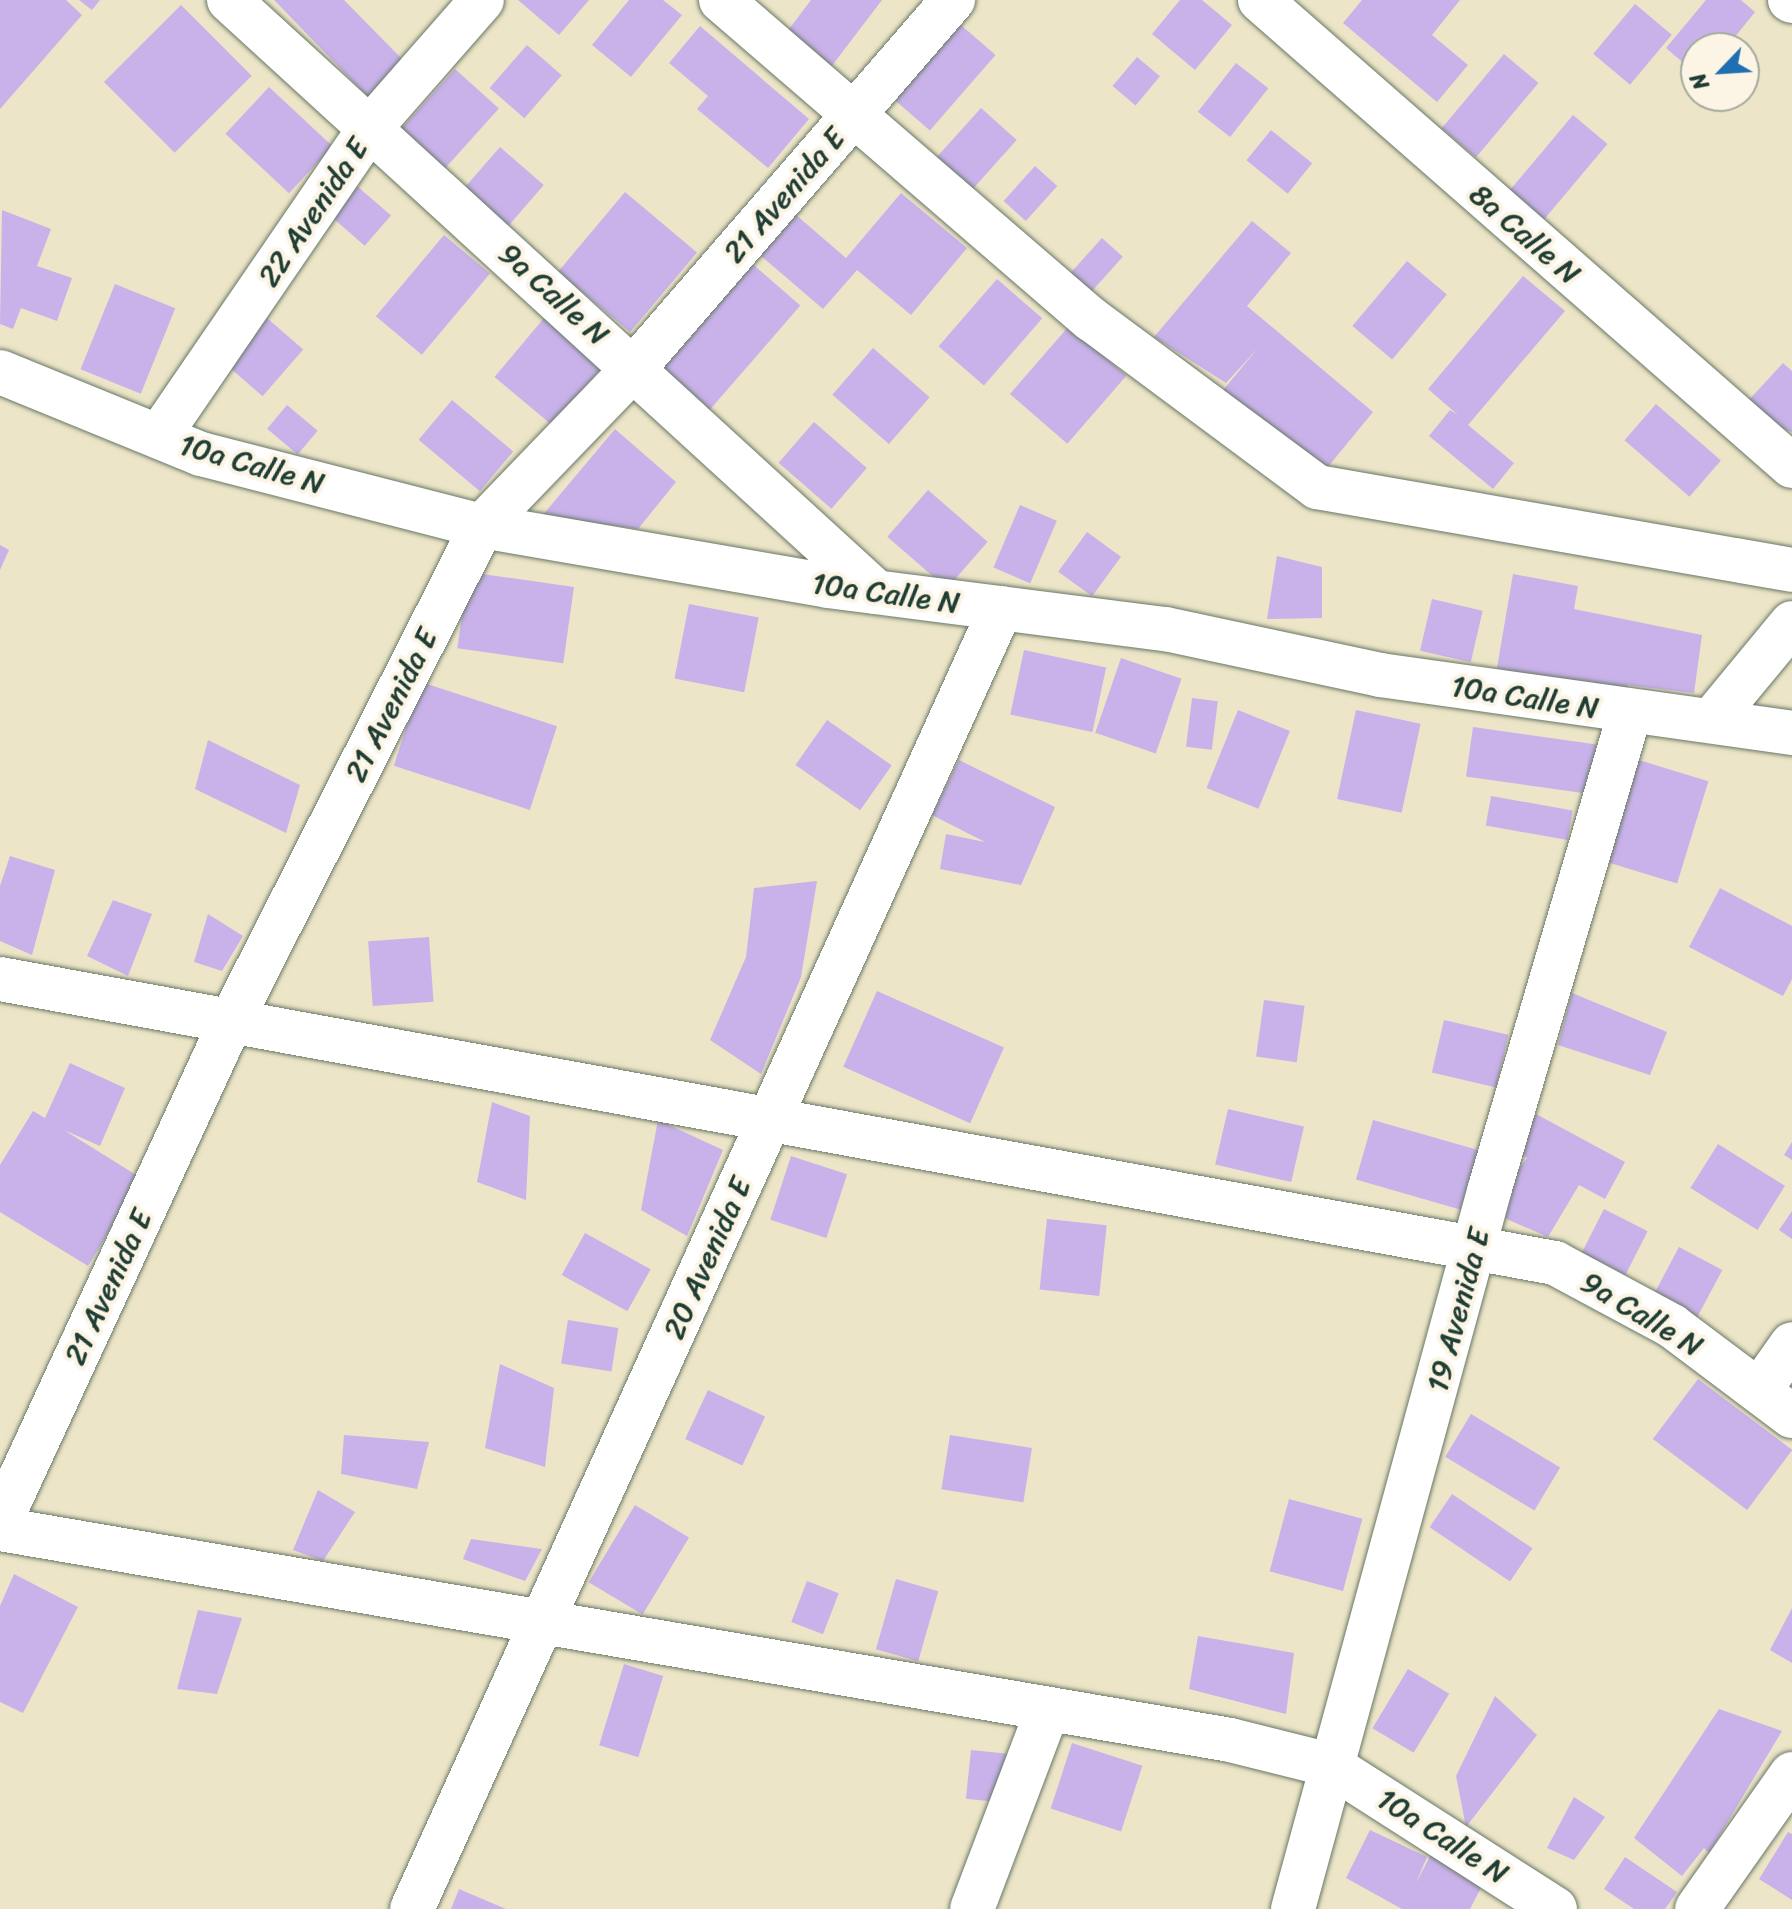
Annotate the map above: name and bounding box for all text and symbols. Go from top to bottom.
north arrow [1680,32,1760,112]
text: N [1679,66,1721,97]
street label: 21 Avenida E [716,120,852,270]
street label: 22 Avenida E [250,131,376,293]
street label: 8a Calle N [1462,176,1588,292]
street label: 9a Calle N [491,235,617,353]
street label: 10a Calle N [175,426,329,502]
street label: 10a Calle N [809,565,963,621]
street label: 21 Avenida E [337,623,445,787]
street label: 10a Calle N [1448,668,1602,726]
street label: 20 Avenida E [655,1172,759,1344]
street label: 21 Avenida E [56,1204,160,1370]
street label: 19 Avenida E [1419,1224,1497,1396]
street label: 9a Calle N [1574,1264,1710,1364]
street label: 10a Calle N [1370,1780,1516,1892]

